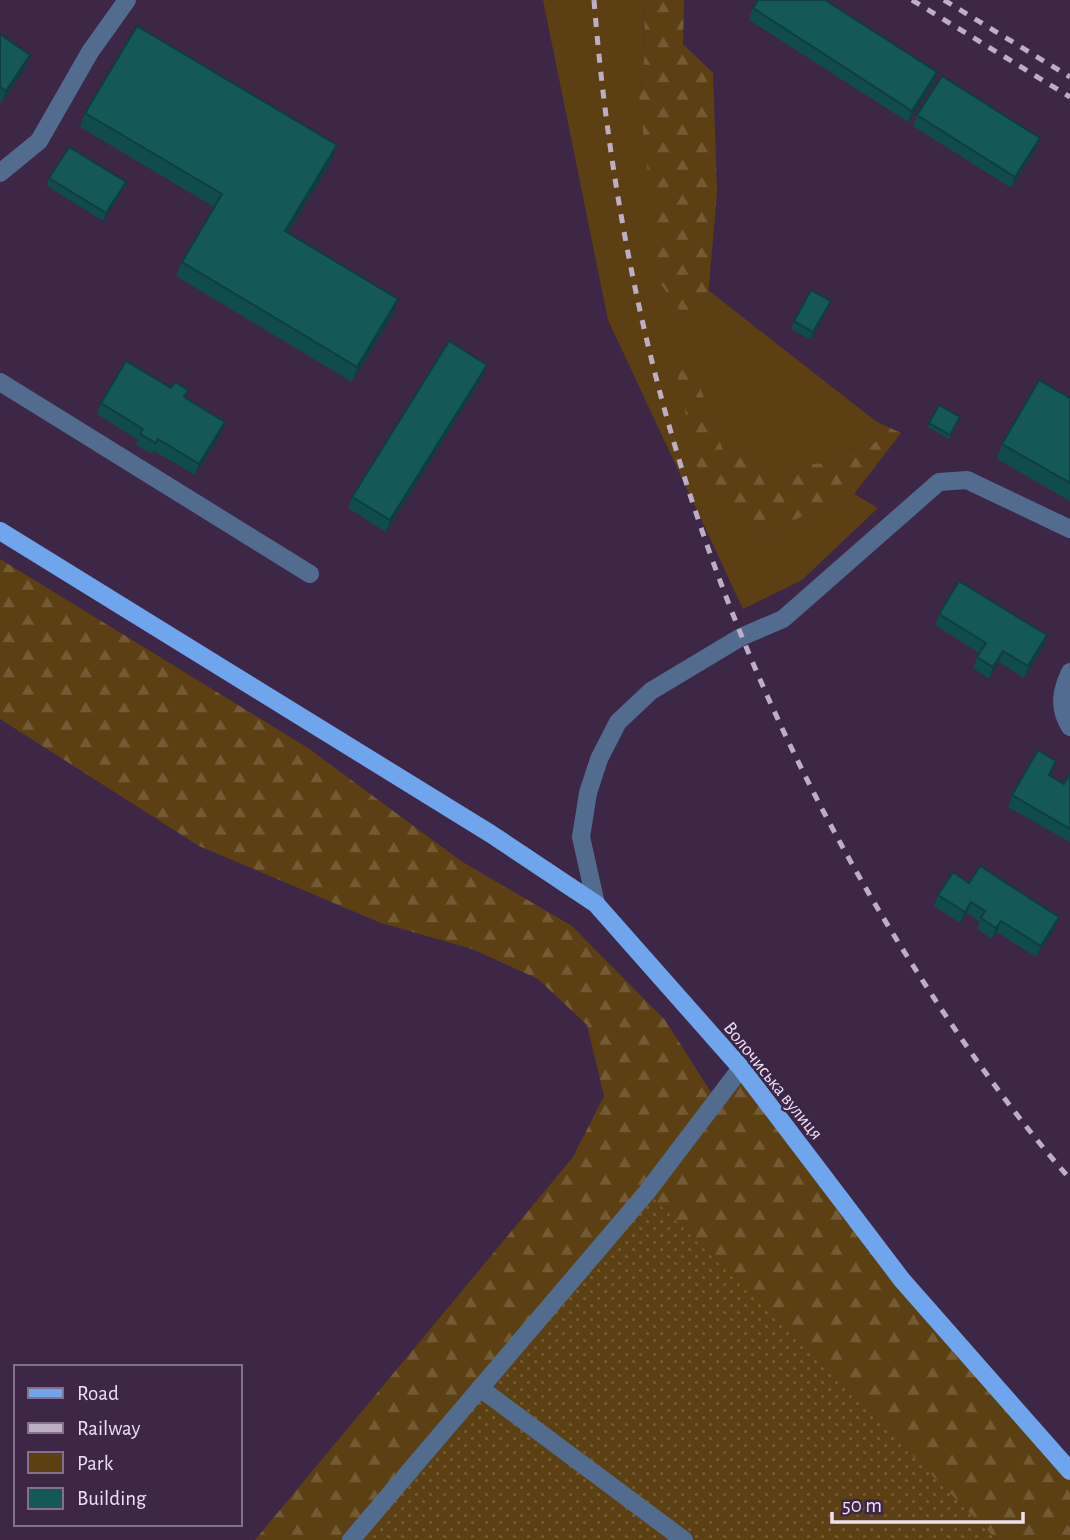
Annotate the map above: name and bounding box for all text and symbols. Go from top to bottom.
street label: Волочиська вулиця [720,1018,826,1144]
legend [14,1365,242,1526]
text: Road [77,1383,119,1404]
text: Railway [77,1418,140,1439]
text: Park [77,1453,114,1474]
scale bar [832,1480,1023,1524]
text: Building [77,1488,147,1509]
text: 50 m [842,1495,882,1516]

